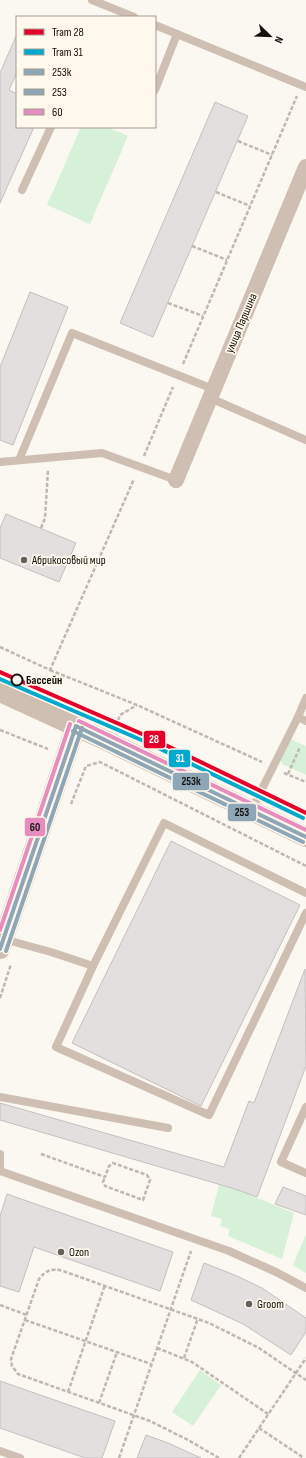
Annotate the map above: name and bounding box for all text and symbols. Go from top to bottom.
legend [16,16,156,128]
north arrow [250,16,290,56]
text: Tram 28 [52,25,84,40]
text: N [272,34,286,45]
text: Tram 31 [52,45,83,60]
text: 253к [52,65,72,80]
text: 253 [52,85,67,100]
text: 60 [52,105,63,120]
street label: улица Паршина [222,291,261,355]
place label: Абрикосовый мир [31,553,106,568]
marker: Абрикосовый мир [19,555,29,565]
marker: Бассейн [10,673,24,687]
place label: Бассейн [26,673,62,688]
line badge: 28 [143,730,166,749]
text: 28 [149,733,159,746]
line badge: 31 [168,749,191,768]
text: 31 [175,752,185,765]
line badge: 253к [172,772,210,791]
text: 253к [181,775,201,788]
line badge: 253 [227,803,257,822]
text: 253 [235,806,249,819]
line badge: 60 [24,817,46,837]
text: 60 [30,821,40,834]
place label: Ozon [69,1245,89,1260]
marker: Ozon [56,1247,66,1257]
place label: Groom [257,1297,284,1312]
marker: Groom [244,1299,254,1309]

